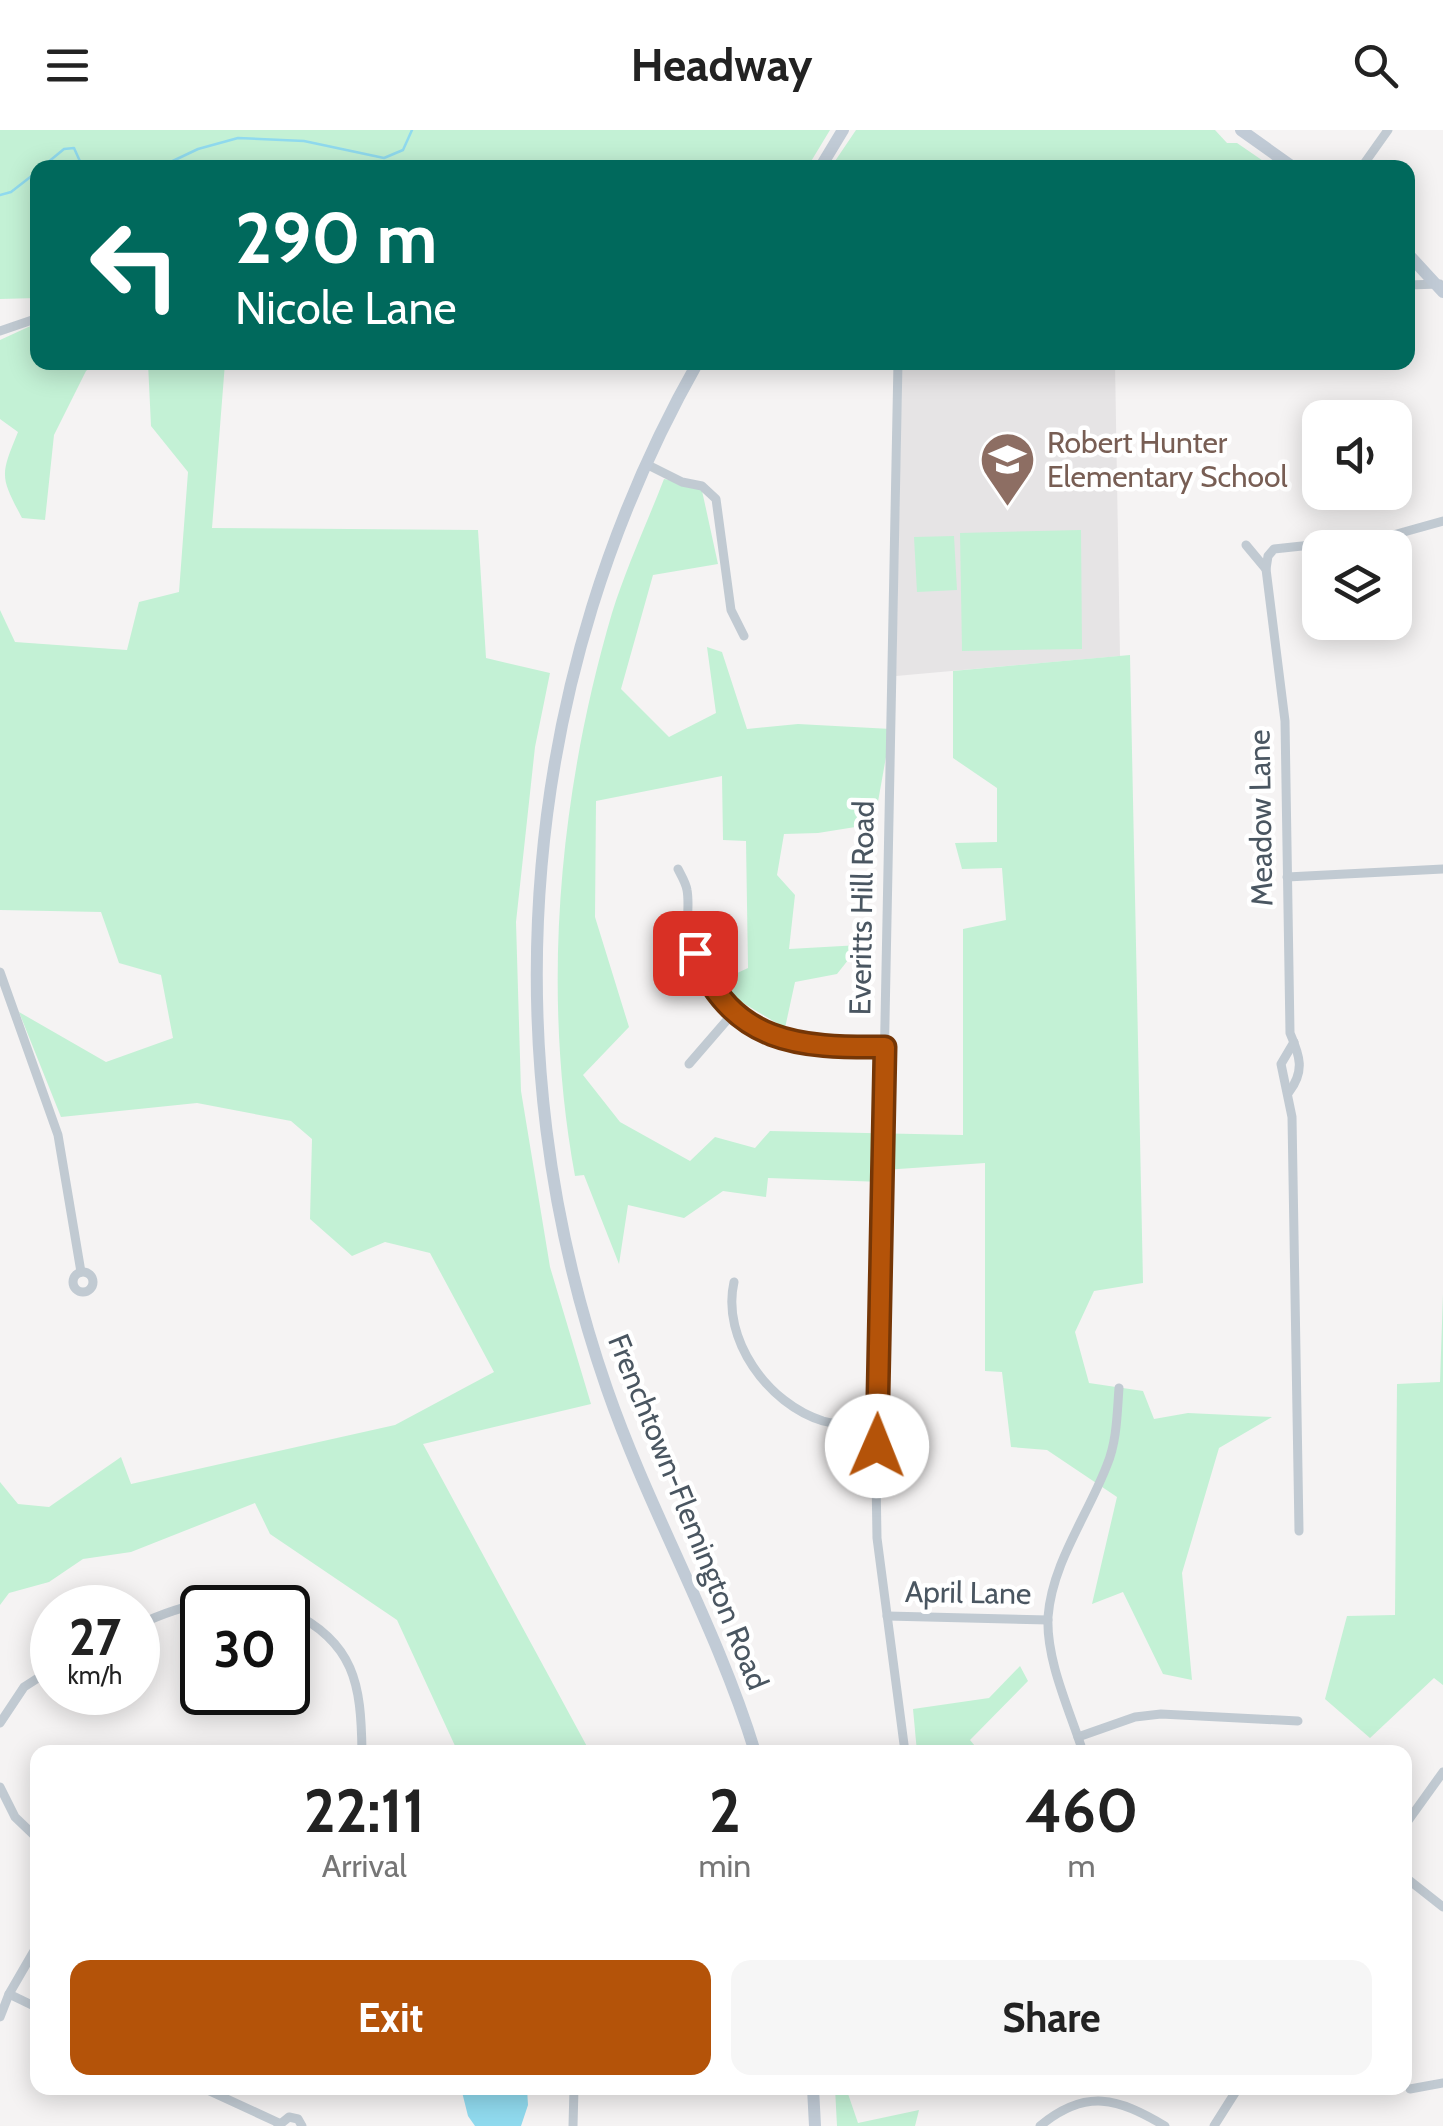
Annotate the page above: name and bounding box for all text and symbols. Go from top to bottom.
icon: menu [40,38,95,93]
text: Headway [631,38,812,92]
icon: search [1348,38,1403,93]
text: 290 m [235,195,437,281]
icon: left [70,200,200,330]
text: Nicole Lane [235,281,457,335]
map controls [1302,400,1412,640]
button: sound [1302,400,1412,510]
place label: Robert Hunter Elementary School [1047,424,1287,495]
school or university icon: Robert Hunter Elementary School [978,430,1038,509]
button: layers [1302,530,1412,640]
street label: Meadow Lane [1240,729,1281,907]
street label: Everitts Hill Road [841,800,882,1016]
pin [653,911,738,996]
icon: arrive [668,926,723,981]
street label: Frenchtown-Flemington Road [600,1329,777,1695]
position arrow [825,1394,929,1498]
street label: April Lane [904,1573,1032,1612]
speed limit sign: 30 [180,1585,310,1715]
text: 27 [69,1607,121,1668]
text: km/h [68,1660,122,1690]
text: 22:11 [304,1774,425,1847]
text: 2 [709,1774,741,1847]
text: 460 [1025,1774,1138,1847]
text: Arrival [322,1846,407,1885]
text: min [699,1846,751,1885]
text: m [1068,1846,1096,1885]
button: Exit [70,1960,711,2075]
button: Share [731,1960,1372,2075]

